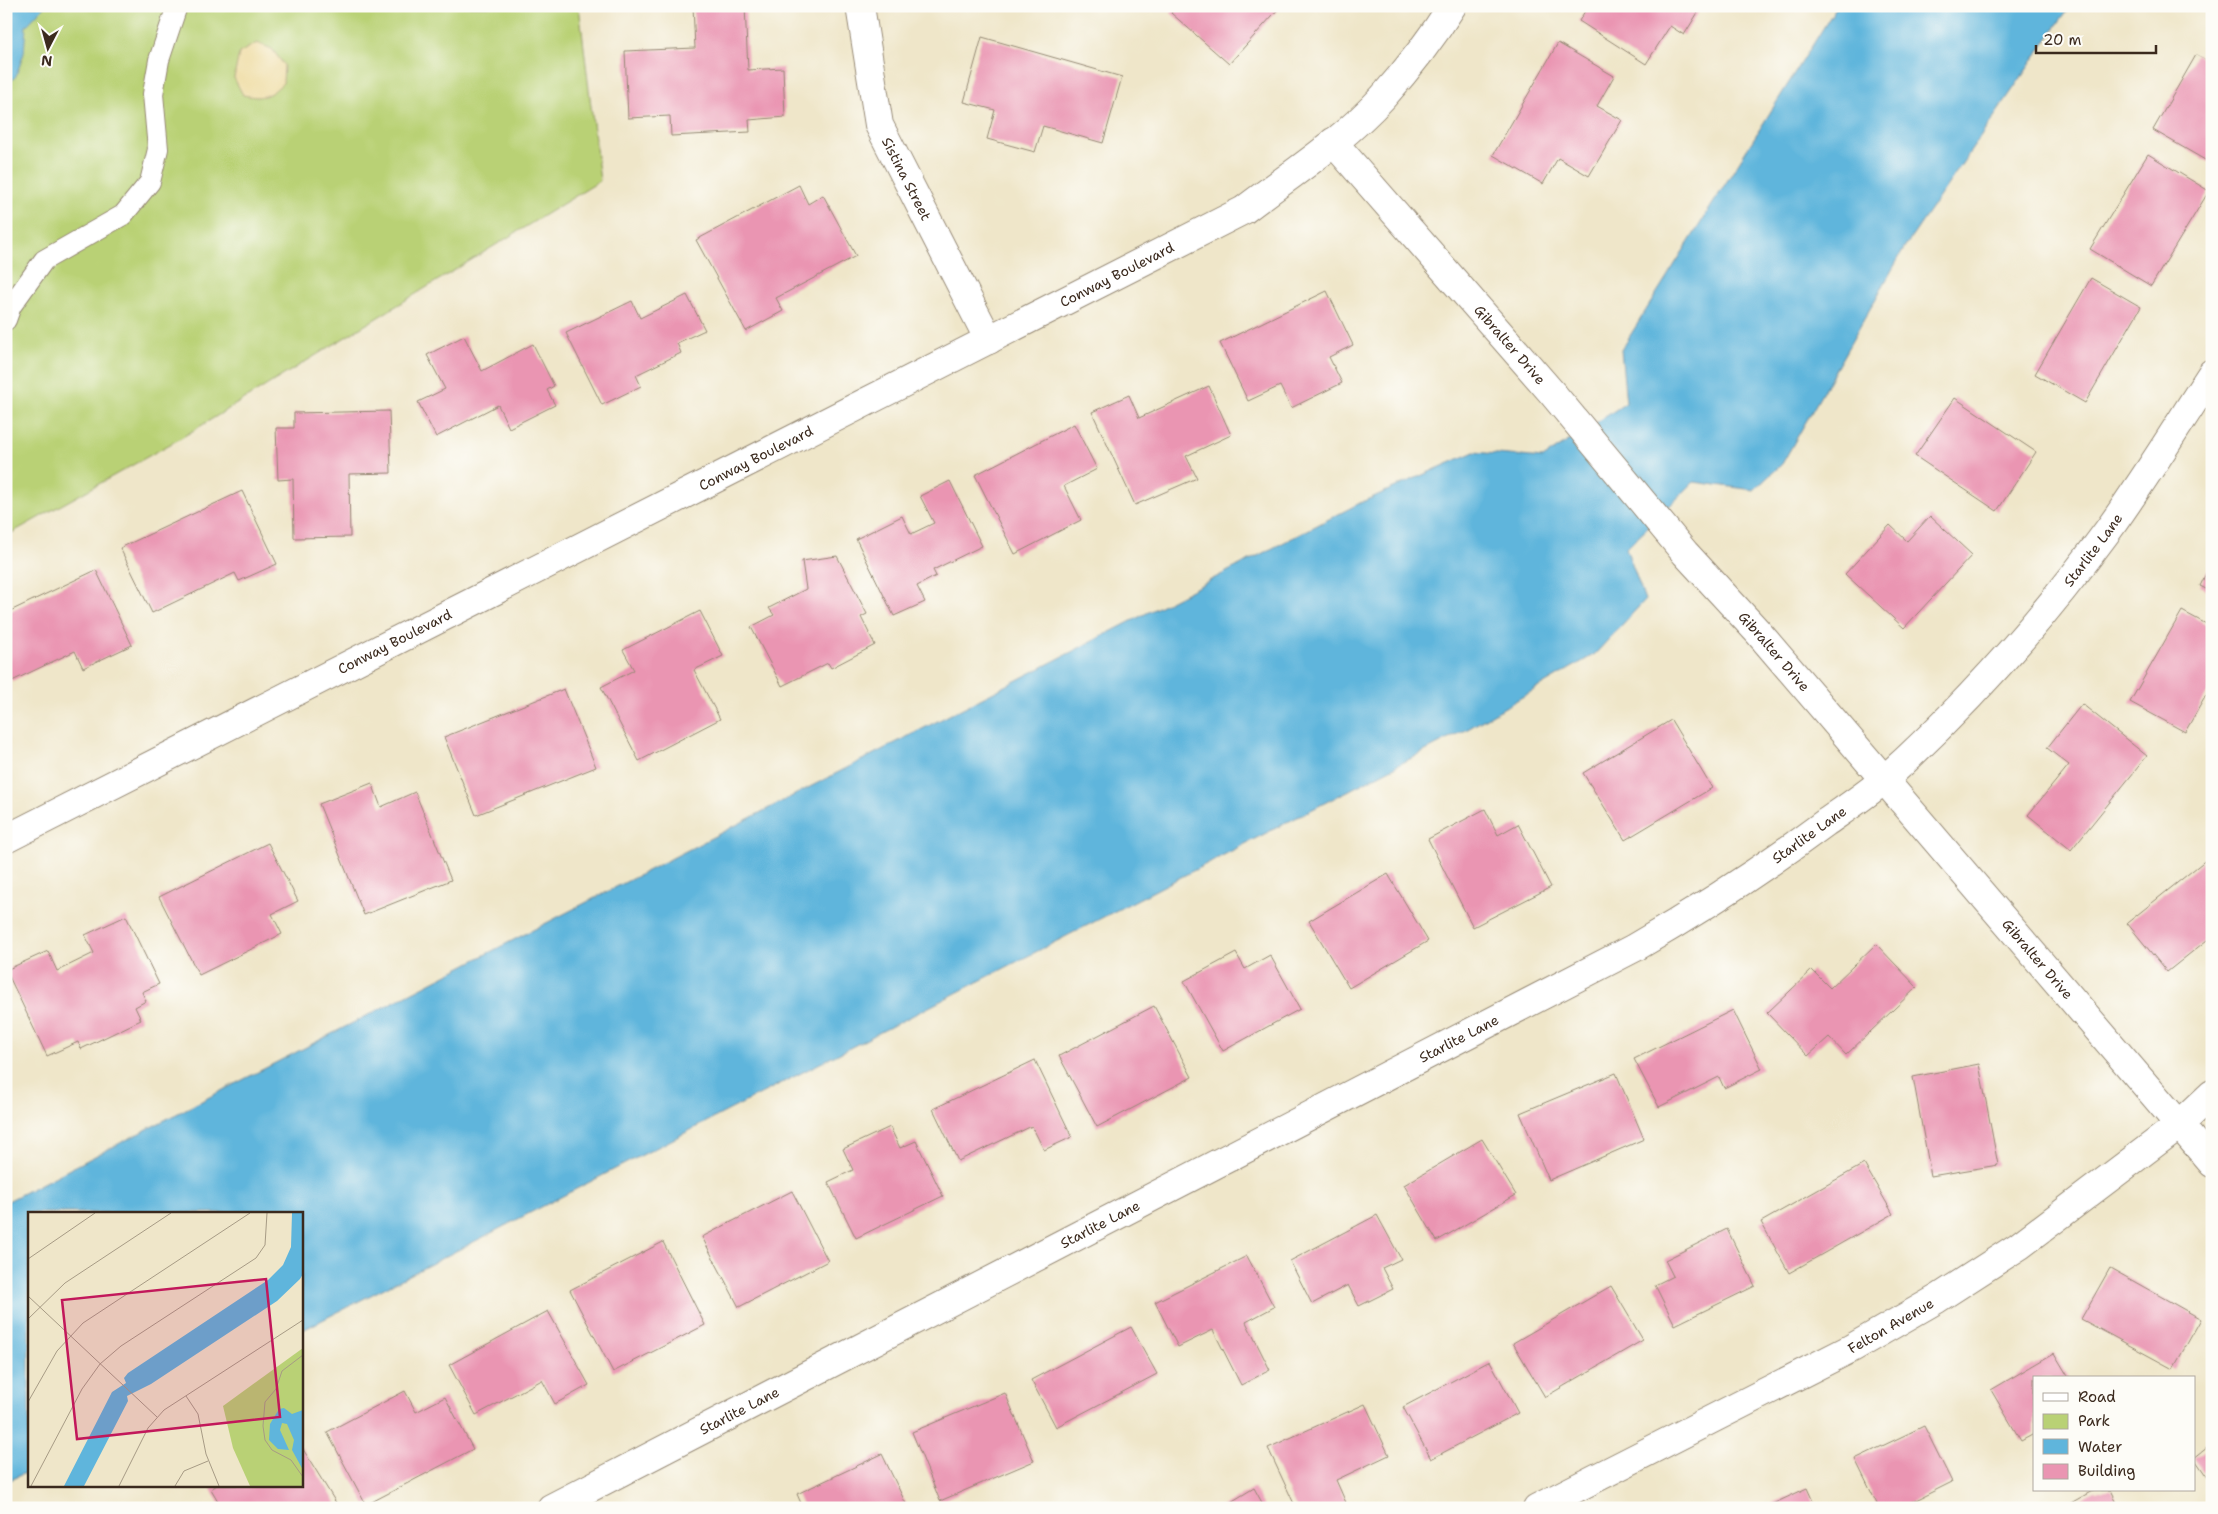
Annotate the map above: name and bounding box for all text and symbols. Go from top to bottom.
north arrow [22,22,72,72]
scale bar [2036,22,2156,54]
text: 20 m [2043,30,2082,50]
text: N [40,51,53,70]
street label: Sistina Street [878,134,935,223]
street label: Conway Boulevard [1057,238,1177,311]
street label: Gibralter Drive [1470,301,1550,388]
street label: Conway Boulevard [696,422,816,495]
street label: Starlite Lane [2060,510,2126,590]
street label: Conway Boulevard [335,605,455,678]
street label: Gibralter Drive [1735,608,1814,695]
street label: Starlite Lane [1768,802,1850,867]
street label: Gibralter Drive [1998,915,2077,1003]
street label: Starlite Lane [1416,1011,1502,1067]
street label: Starlite Lane [1057,1196,1143,1252]
inset map [28,1212,302,1486]
street label: Felton Avenue [1845,1294,1937,1357]
legend [2033,1376,2196,1492]
street label: Starlite Lane [696,1383,782,1439]
text: Road [2078,1387,2116,1407]
text: Park [2078,1411,2110,1431]
text: Water [2078,1437,2122,1457]
text: Building [2078,1461,2135,1481]

